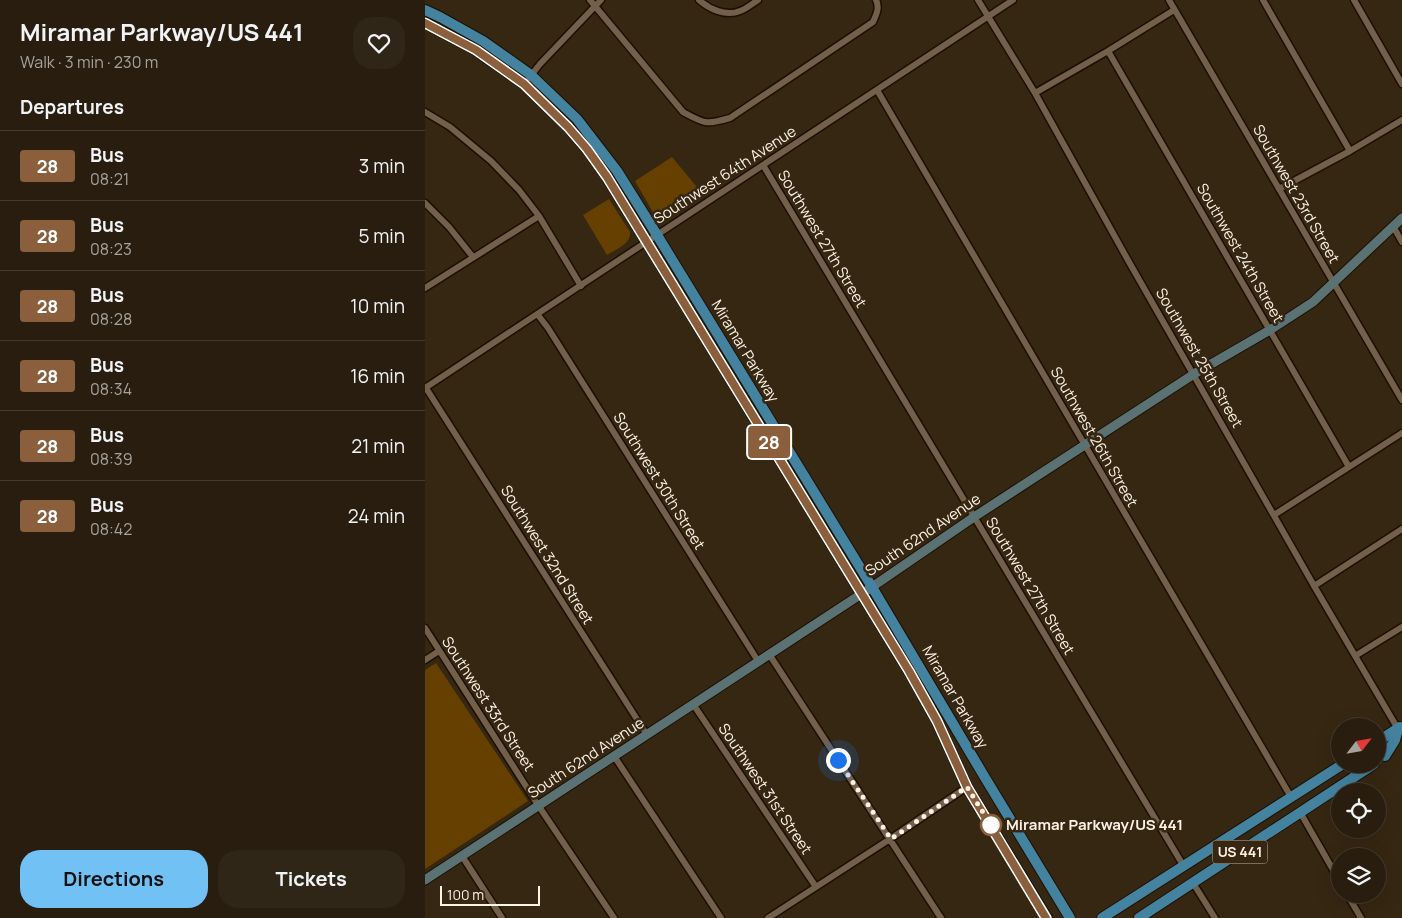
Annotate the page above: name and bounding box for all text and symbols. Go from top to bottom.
text: Miramar Parkway/US 441 [20,15,303,48]
button: heart [353,17,405,69]
text: Walk · 3 min · 230 m [20,51,158,73]
text: Departures [20,94,124,120]
street label: Southwest 64th Avenue [649,120,800,229]
street label: Southwest 23rd Street [1248,121,1345,267]
text: Bus [90,142,124,168]
text: 3 min [359,153,405,179]
text: 28 [37,154,58,178]
street label: Southwest 27th Street [773,166,872,311]
text: 08:21 [90,168,129,190]
street label: Southwest 24th Street [1192,179,1289,326]
text: Bus [90,212,124,238]
text: 5 min [358,223,405,249]
text: 28 [37,224,58,248]
text: 08:23 [90,238,132,260]
text: Bus [90,282,124,308]
street label: Southwest 25th Street [1151,284,1248,431]
text: 10 min [350,293,405,319]
text: 28 [37,294,58,318]
street label: Miramar Parkway [707,296,784,406]
text: 08:28 [90,308,132,330]
text: Bus [90,352,124,378]
text: 16 min [350,363,405,389]
street label: Southwest 26th Street [1046,363,1143,511]
text: 28 [37,364,58,388]
text: 08:34 [90,378,132,400]
street label: Southwest 30th Street [609,408,710,553]
text: Bus [90,422,124,448]
line badge: 28 [747,426,791,458]
text: 28 [758,430,780,454]
text: 21 min [351,433,405,459]
text: 28 [37,434,58,458]
text: 08:39 [90,448,133,470]
street label: Southwest 32nd Street [496,481,599,628]
street label: South 62nd Avenue [861,488,985,581]
text: Bus [90,492,124,518]
text: 24 min [348,503,405,529]
text: 28 [37,504,58,528]
street label: Southwest 27th Street [981,513,1080,658]
text: 08:42 [90,518,132,540]
street label: Southwest 33rd Street [437,632,540,775]
street label: Miramar Parkway [917,641,994,752]
street label: South 62nd Avenue [523,712,648,803]
north arrow [1331,718,1386,772]
map controls [1331,718,1386,903]
street label: Southwest 31st Street [714,719,817,858]
your location [826,748,851,773]
button: locate [1331,783,1386,838]
marker: Miramar Parkway/US 441 [980,814,1002,836]
place label: Miramar Parkway/US 441 [1006,814,1183,835]
road number: US 441 [1213,840,1267,864]
button: layers [1331,848,1386,903]
button: Directions [20,850,208,908]
button: Tickets [218,850,405,908]
scale bar [440,883,540,906]
text: 100 m [447,885,484,904]

